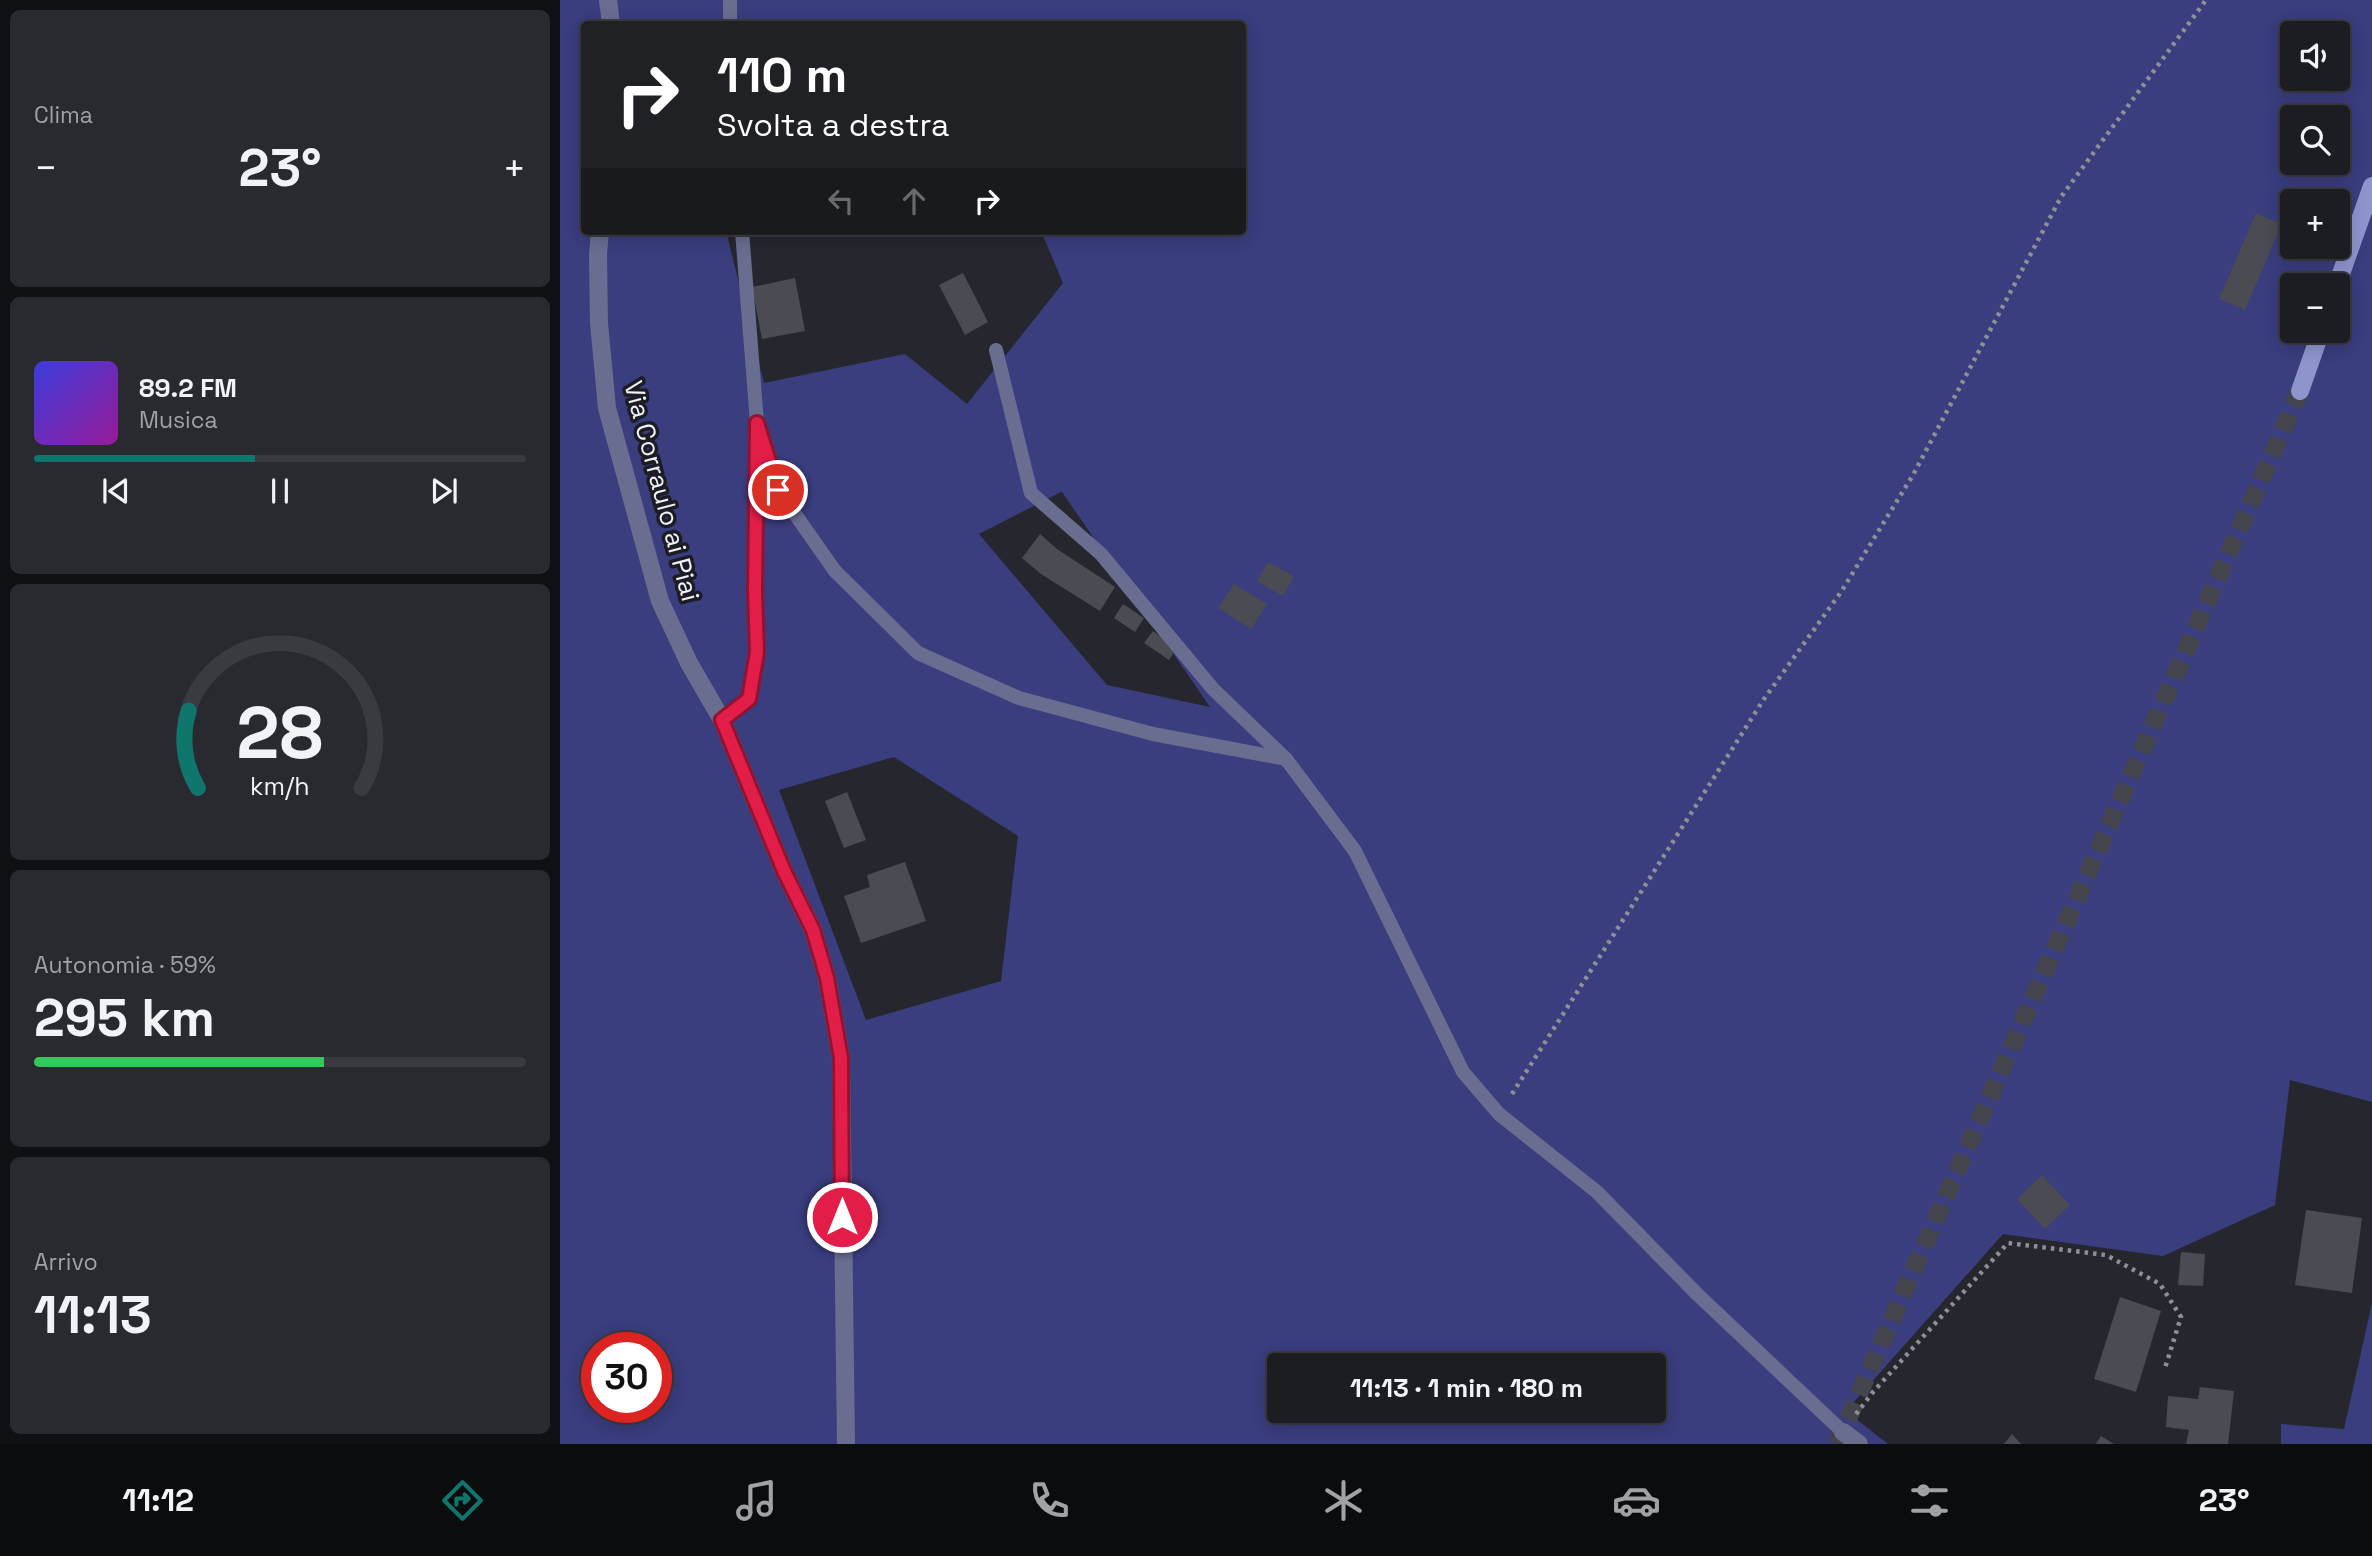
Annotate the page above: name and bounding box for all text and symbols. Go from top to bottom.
map controls [2280,21,2350,343]
button: sound [2280,21,2350,91]
text: 110 m [717,44,847,106]
icon: right [602,49,693,140]
text: Clima [34,100,93,130]
text: Svolta a destra [717,105,949,145]
button: search [2280,105,2350,175]
text: 23° [239,135,322,201]
text: − [34,144,58,192]
text: + [502,144,526,192]
icon: left [822,182,860,220]
icon: ahead [895,182,933,220]
icon: right [968,182,1006,220]
button: + [2280,189,2350,259]
button: − [2280,273,2350,343]
text: 89.2 FM [139,371,237,405]
street label: Via Corraulo ai Piai [616,377,708,605]
text: Musica [139,405,218,435]
pin [748,460,808,520]
icon: arrive [759,471,797,509]
icon: previous [97,472,135,510]
icon: pause [261,472,299,510]
icon: next [425,472,463,510]
text: 28 [237,686,323,779]
text: km/h [250,770,310,802]
text: Autonomia · 59% [34,950,216,980]
text: 295 km [34,985,215,1051]
position arrow [805,1180,879,1254]
text: Arrivo [34,1247,98,1277]
text: 11:13 [34,1282,152,1348]
speed limit sign: 30 [581,1332,672,1423]
text: 11:13 · 1 min · 180 m [1350,1371,1583,1405]
icon: directions [438,1476,487,1525]
icon: music [732,1476,781,1525]
icon: phone [1025,1476,1074,1525]
icon: climate [1319,1476,1368,1525]
icon: car [1612,1476,1661,1525]
icon: filters [1905,1476,1954,1525]
text: 11:12 [122,1480,194,1520]
text: 23° [2199,1480,2250,1520]

